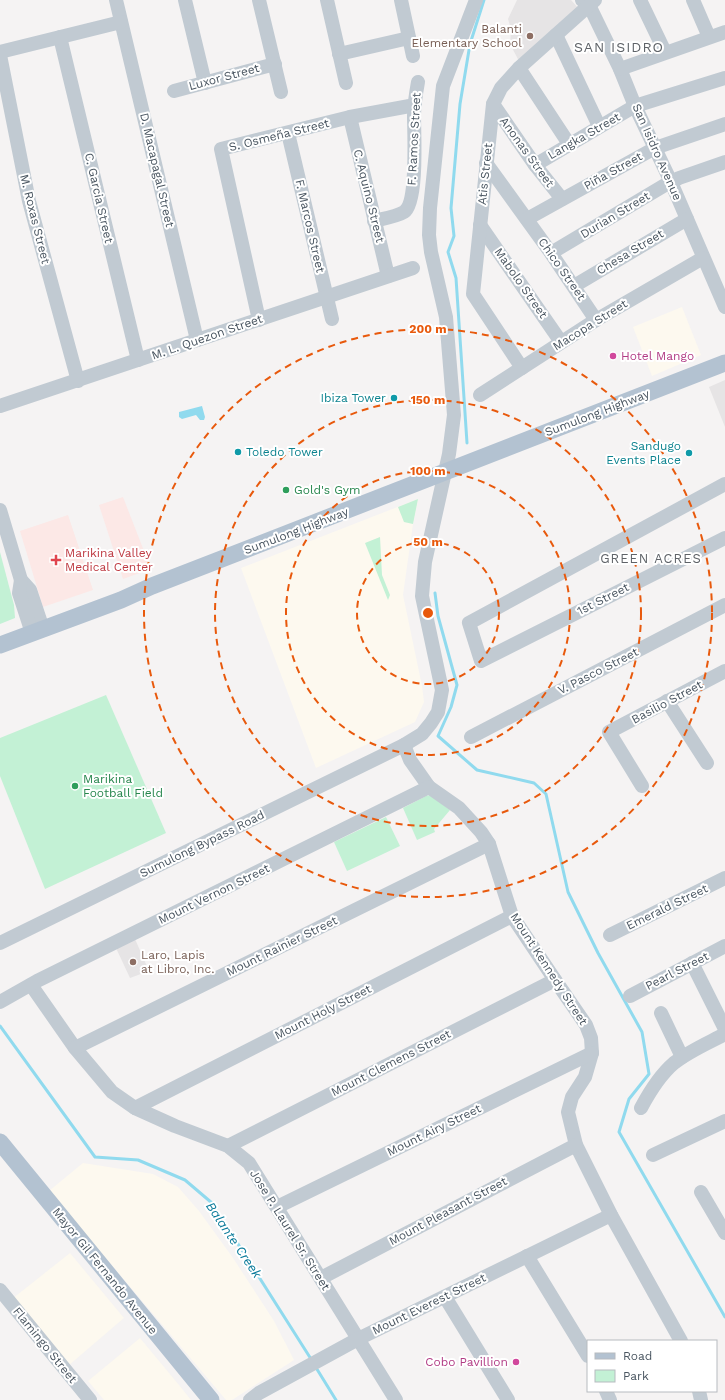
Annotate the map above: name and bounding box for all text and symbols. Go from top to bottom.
place label: Balanti Elementary School [411,22,522,50]
marker: Balanti Elementary School [525,31,535,41]
district label: SAN ISIDRO [574,39,664,55]
street label: Luxor Street [187,61,261,93]
street label: F. Ramos Street [405,92,423,186]
street label: San Isidro Avenue [629,101,685,203]
street label: Langka Street [545,110,623,162]
street label: D. Macapagal Street [137,111,177,229]
street label: Anonas Street [497,114,557,190]
street label: S. Osmeña Street [227,116,331,154]
street label: Atis Street [475,142,495,206]
street label: C. Aquino Street [351,148,387,244]
street label: Piña Street [581,149,645,193]
street label: C. Garcia Street [82,151,116,245]
street label: M. Roxas Street [17,173,53,265]
street label: F. Marcos Street [292,178,328,274]
street label: Durian Street [578,189,652,241]
street label: Chesa Street [594,227,666,277]
street label: Chico Street [535,235,589,303]
street label: Mabolo Street [492,245,550,321]
street label: Macopa Street [550,297,630,353]
street label: M. L. Quezon Street [150,311,264,363]
text: 200 m [409,322,447,336]
place label: Hotel Mango [621,349,694,363]
marker: Hotel Mango [608,351,618,361]
street label: Sumulong Highway [543,386,652,439]
place label: Ibiza Tower [321,391,386,405]
marker: Ibiza Tower [389,393,399,403]
text: 150 m [411,393,445,407]
place label: Sandugo Events Place [606,439,681,467]
place label: Toledo Tower [246,445,323,459]
marker: Toledo Tower [233,447,243,457]
marker: Sandugo Events Place [684,448,694,458]
text: 100 m [410,464,446,478]
place label: Gold's Gym [294,483,360,497]
marker: Gold's Gym [281,485,291,495]
street label: Sumulong Highway [242,504,351,557]
text: 50 m [413,535,443,549]
place label: Marikina Valley Medical Center [65,546,153,574]
district label: GREEN ACRES [600,551,702,566]
marker: Marikina Valley Medical Center [50,554,62,566]
street label: 1st Street [575,580,631,618]
centre of rings [421,606,435,620]
street label: V. Pasco Street [556,645,640,697]
street label: Basilio Street [629,677,705,727]
place label: Marikina Football Field [83,772,163,800]
marker: Marikina Football Field [70,781,80,791]
street label: Sumulong Bypass Road [137,808,267,880]
street label: Mount Vernon Street [156,861,272,927]
street label: Emerald Street [624,881,710,933]
street label: Mount Kennedy Street [507,910,591,1028]
street label: Mount Rainier Street [224,913,340,979]
place label: Laro, Lapis at Libro, Inc. [141,948,214,976]
street label: Pearl Street [643,949,711,993]
marker: Laro, Lapis at Libro, Inc. [128,957,138,967]
street label: Mount Holy Street [272,982,374,1042]
street label: Mount Clemens Street [329,1027,453,1099]
street label: Mount Airy Street [385,1101,483,1159]
street label: Jose P. Laurel Sr. Street [247,1167,333,1293]
street label: Mount Pleasant Street [387,1174,509,1248]
water label: Balante Creek [203,1199,265,1282]
street label: Mayor Gil Fernando Avenue [50,1205,160,1337]
street label: Mount Everest Street [370,1270,488,1338]
street label: Flamingo Street [10,1304,80,1386]
legend [587,1340,717,1392]
text: Road [623,1349,652,1363]
place label: Cobo Pavillion [425,1355,508,1369]
marker: Cobo Pavillion [511,1357,521,1367]
text: Park [623,1369,649,1383]

